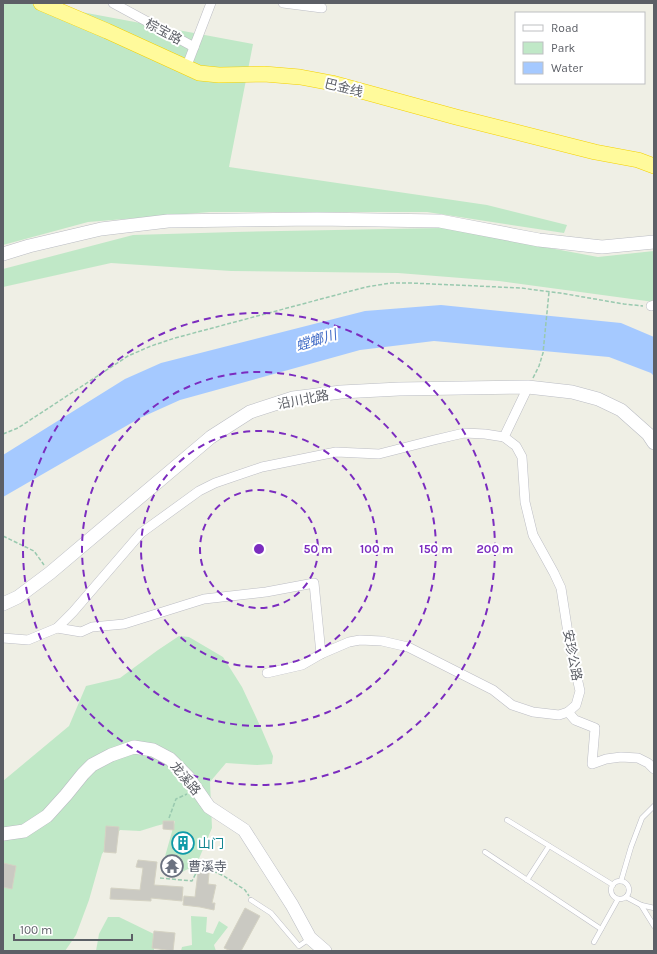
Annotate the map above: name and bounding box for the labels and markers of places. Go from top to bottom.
centre of rings [252,542,266,556]
building icon: 山门 [170,830,196,856]
place label: 山门 [198,836,224,851]
temple icon: 曹溪寺 [159,853,185,879]
place label: 曹溪寺 [188,859,227,874]

